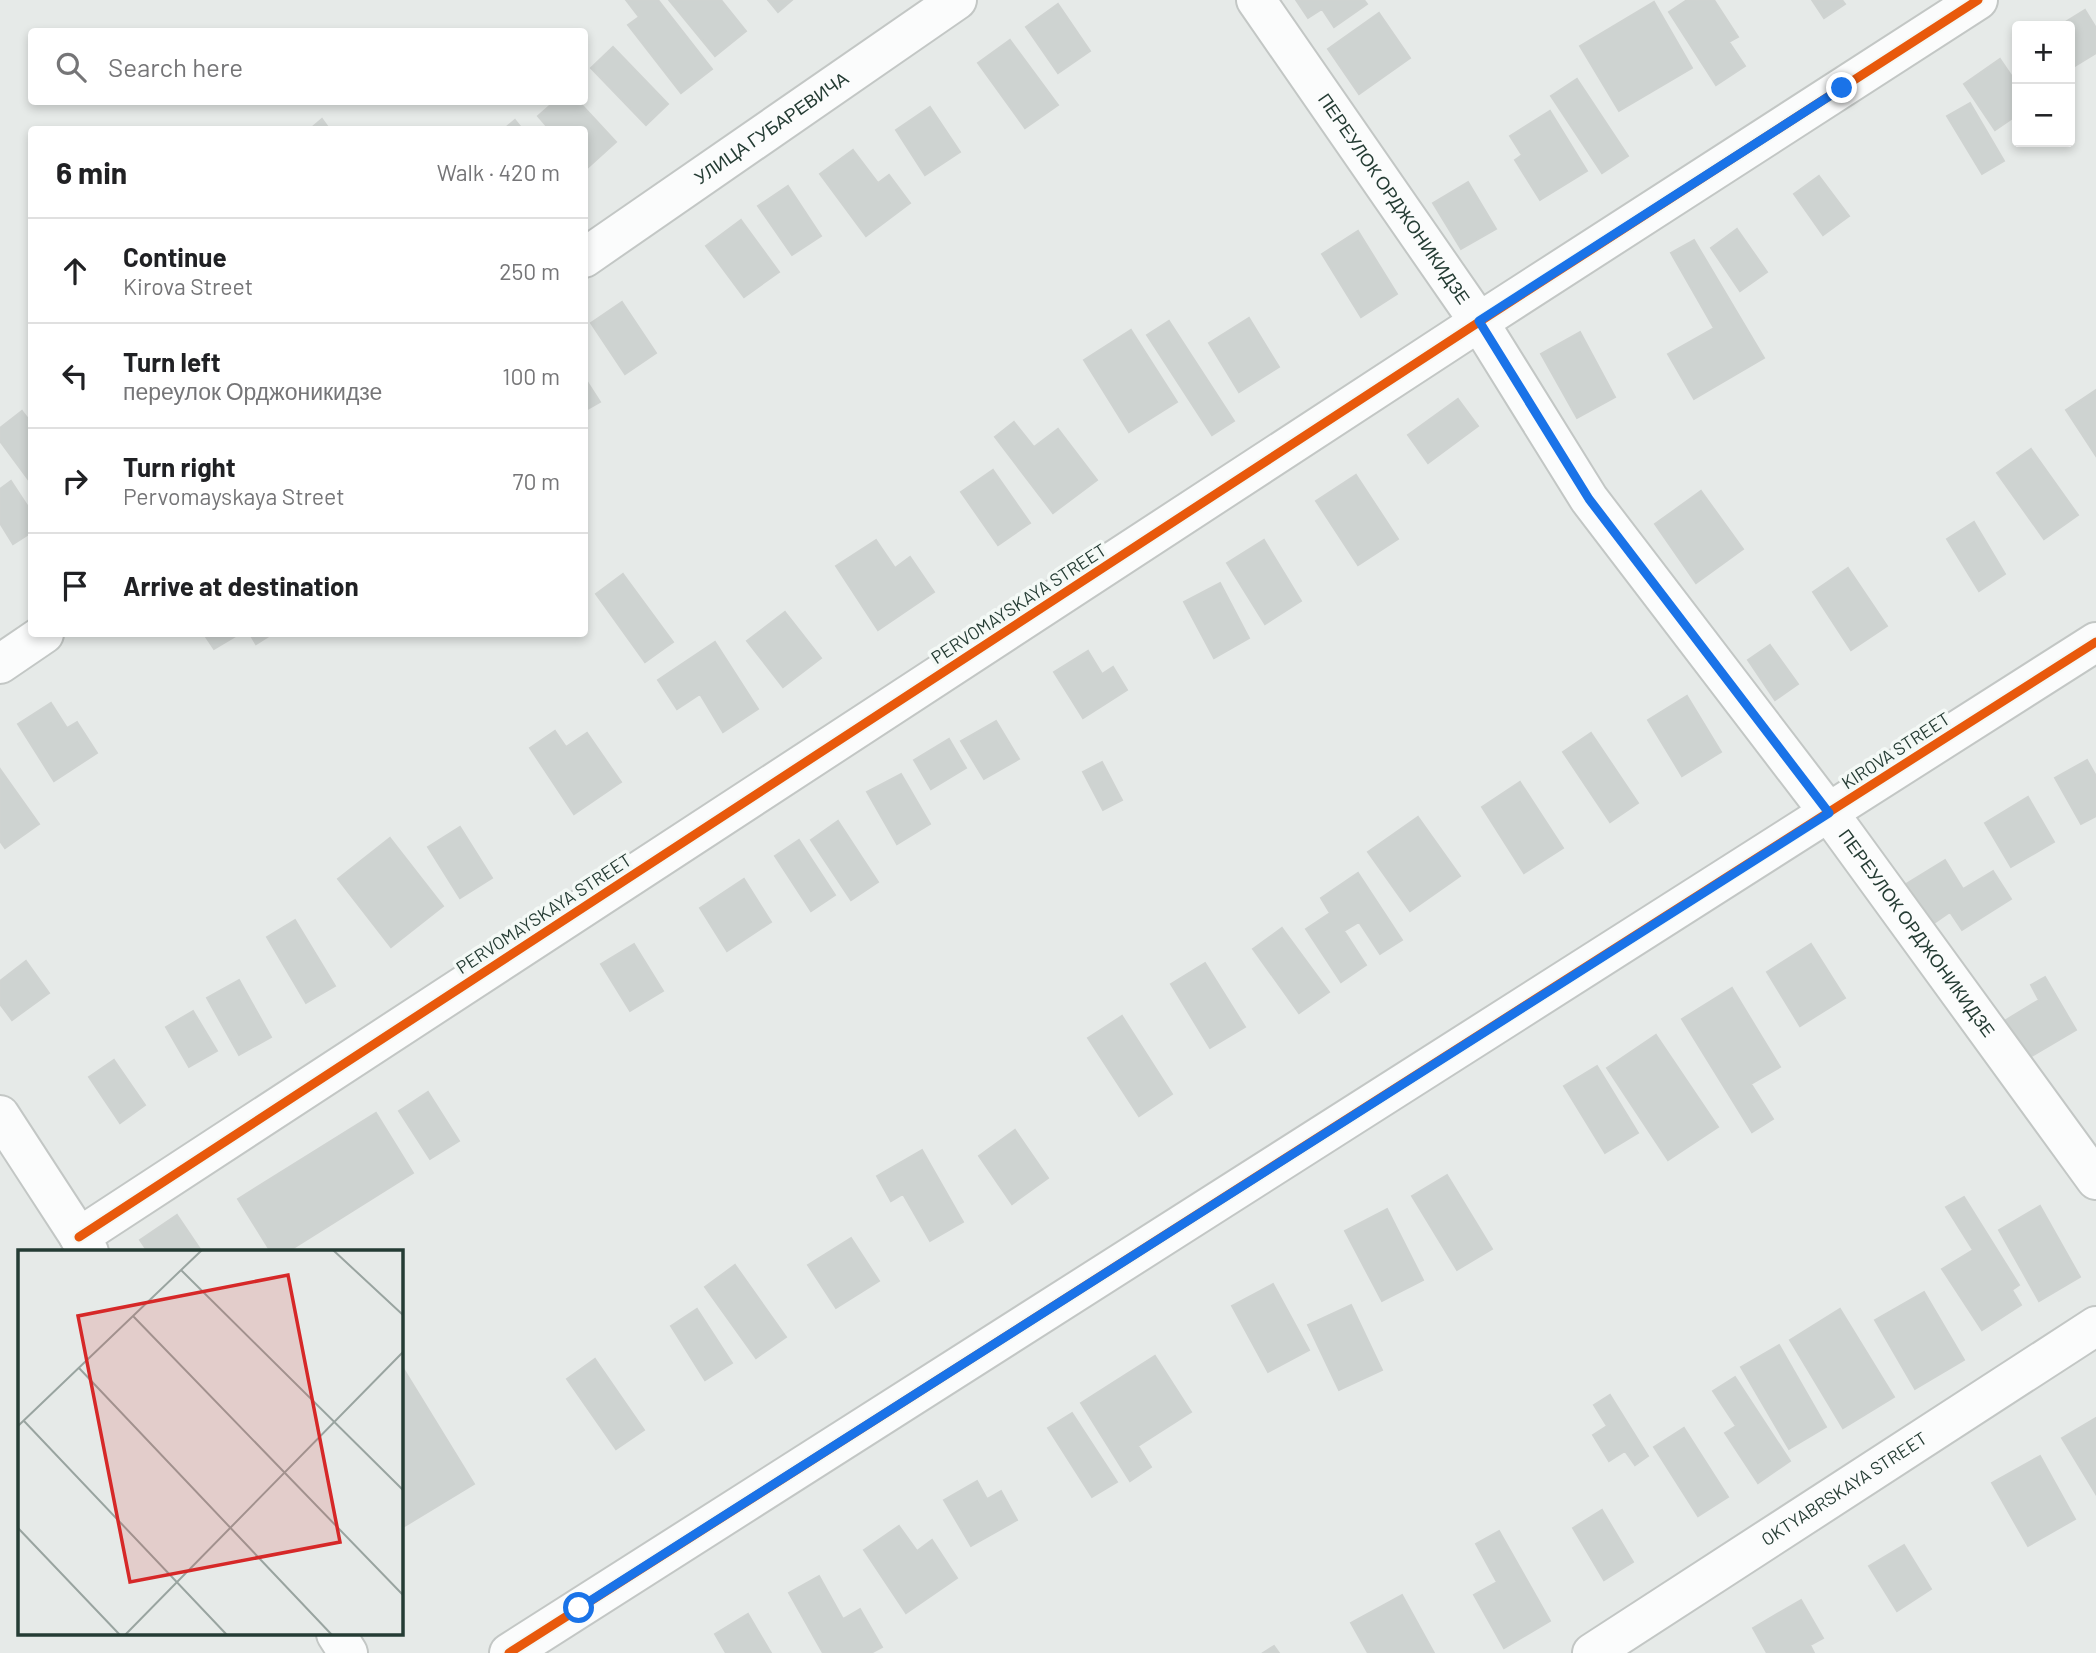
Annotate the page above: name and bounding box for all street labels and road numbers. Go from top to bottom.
street label: УЛИЦА ГУБАРЕВИЧА [690,67,852,188]
street label: ПЕРЕУЛОК ОРДЖОНИКИДЗЕ [1314,89,1475,308]
street label: PERVOMAYSKAYA STREET [927,538,1110,668]
street label: KIROVA STREET [1837,707,1954,793]
street label: ПЕРЕУЛОК ОРДЖОНИКИДЗЕ [1834,824,2000,1041]
street label: PERVOMAYSKAYA STREET [452,848,635,978]
street label: OKTYABRSKAYA STREET [1757,1427,1931,1550]

